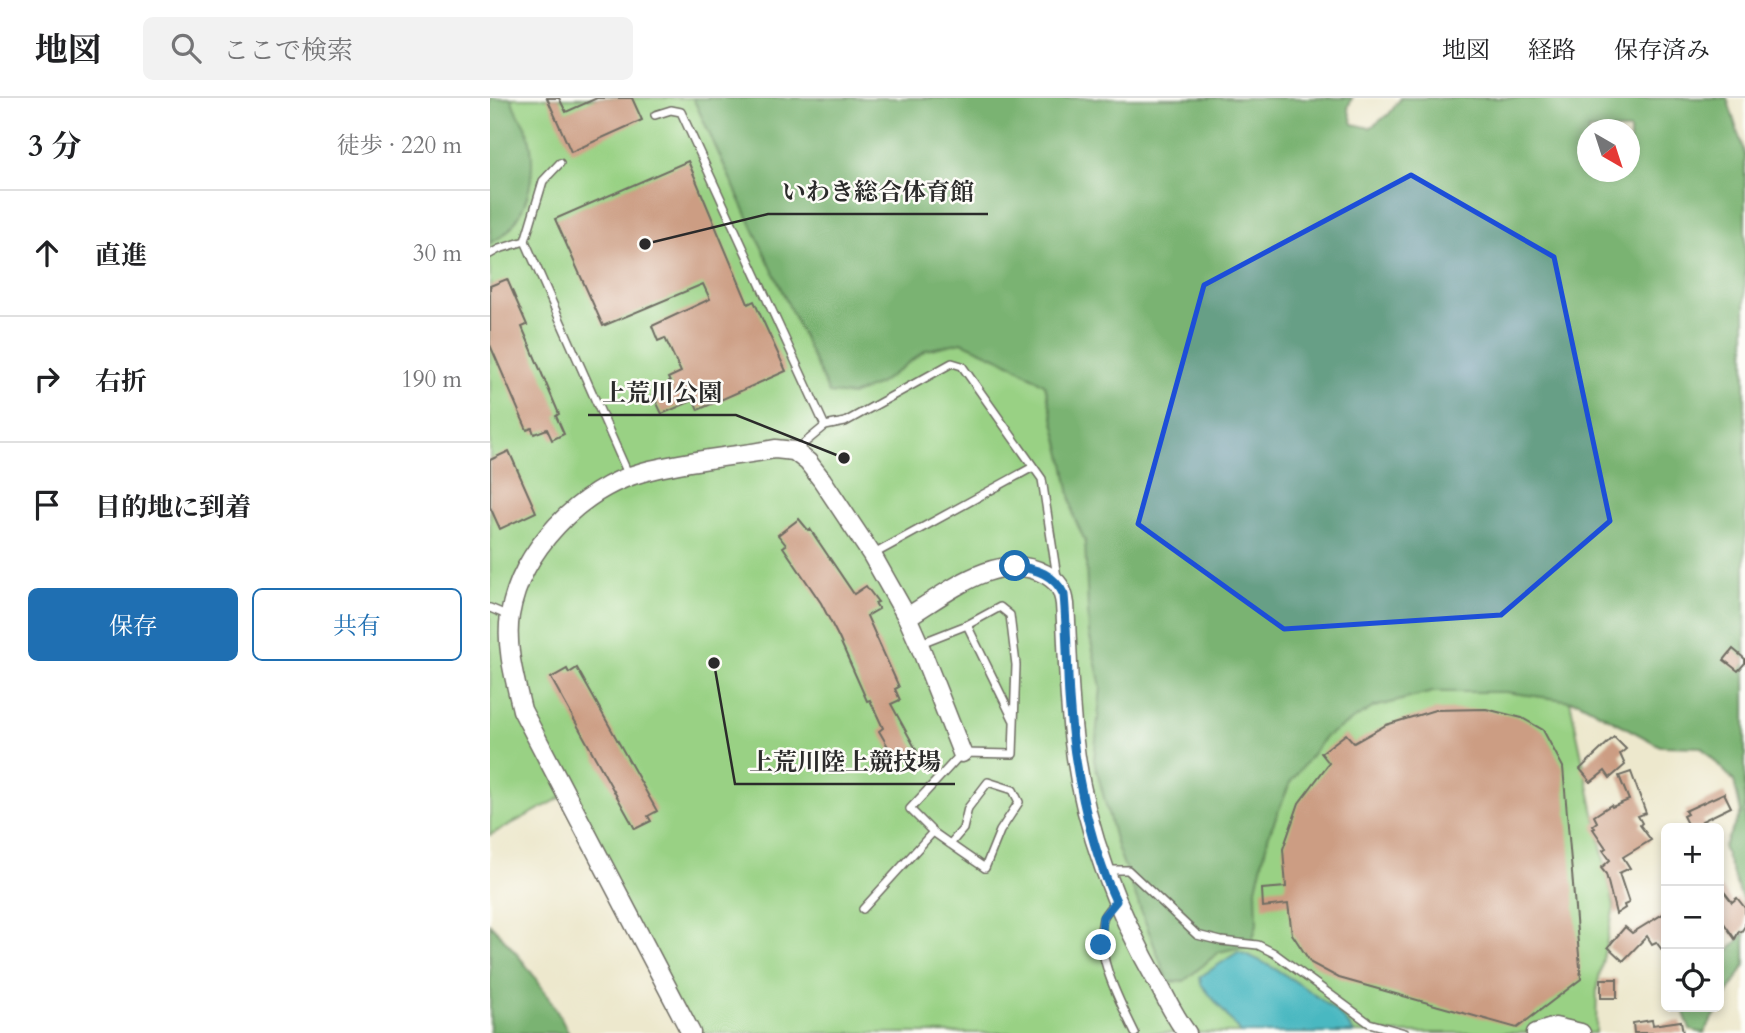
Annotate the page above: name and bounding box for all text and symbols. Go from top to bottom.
search box [143,17,633,80]
text: 地図 [35,28,101,73]
icon: search [167,29,205,67]
text: ここで検索 [223,33,353,68]
text: 地図 [1442,34,1490,67]
text: 経路 [1528,34,1576,67]
text: 保存済み [1614,34,1710,67]
north arrow [1577,119,1640,182]
text: 3 分 [28,126,81,167]
text: 徒歩 · 220 m [337,130,462,161]
callout: いわき総合体育館 [768,169,988,214]
text: いわき総合体育館 [782,176,974,209]
icon: ahead [28,234,66,272]
text: 直進 [95,238,147,273]
text: 30 m [413,238,462,269]
icon: right [28,360,66,398]
text: 右折 [95,364,147,399]
text: 190 m [401,364,462,395]
callout: 上荒川公園 [588,370,736,415]
text: 上荒川公園 [602,377,722,410]
icon: arrive [28,486,66,524]
text: 目的地に到着 [95,490,251,525]
route start [999,550,1030,581]
button: 保存 [28,588,238,661]
button: 共有 [252,588,462,661]
callout: 上荒川陸上競技場 [735,739,955,784]
text: 上荒川陸上競技場 [749,746,941,779]
map controls [1661,823,1724,1012]
button: + [1661,823,1724,886]
button: − [1661,886,1724,949]
route end [1085,929,1116,960]
button: locate [1661,949,1724,1012]

